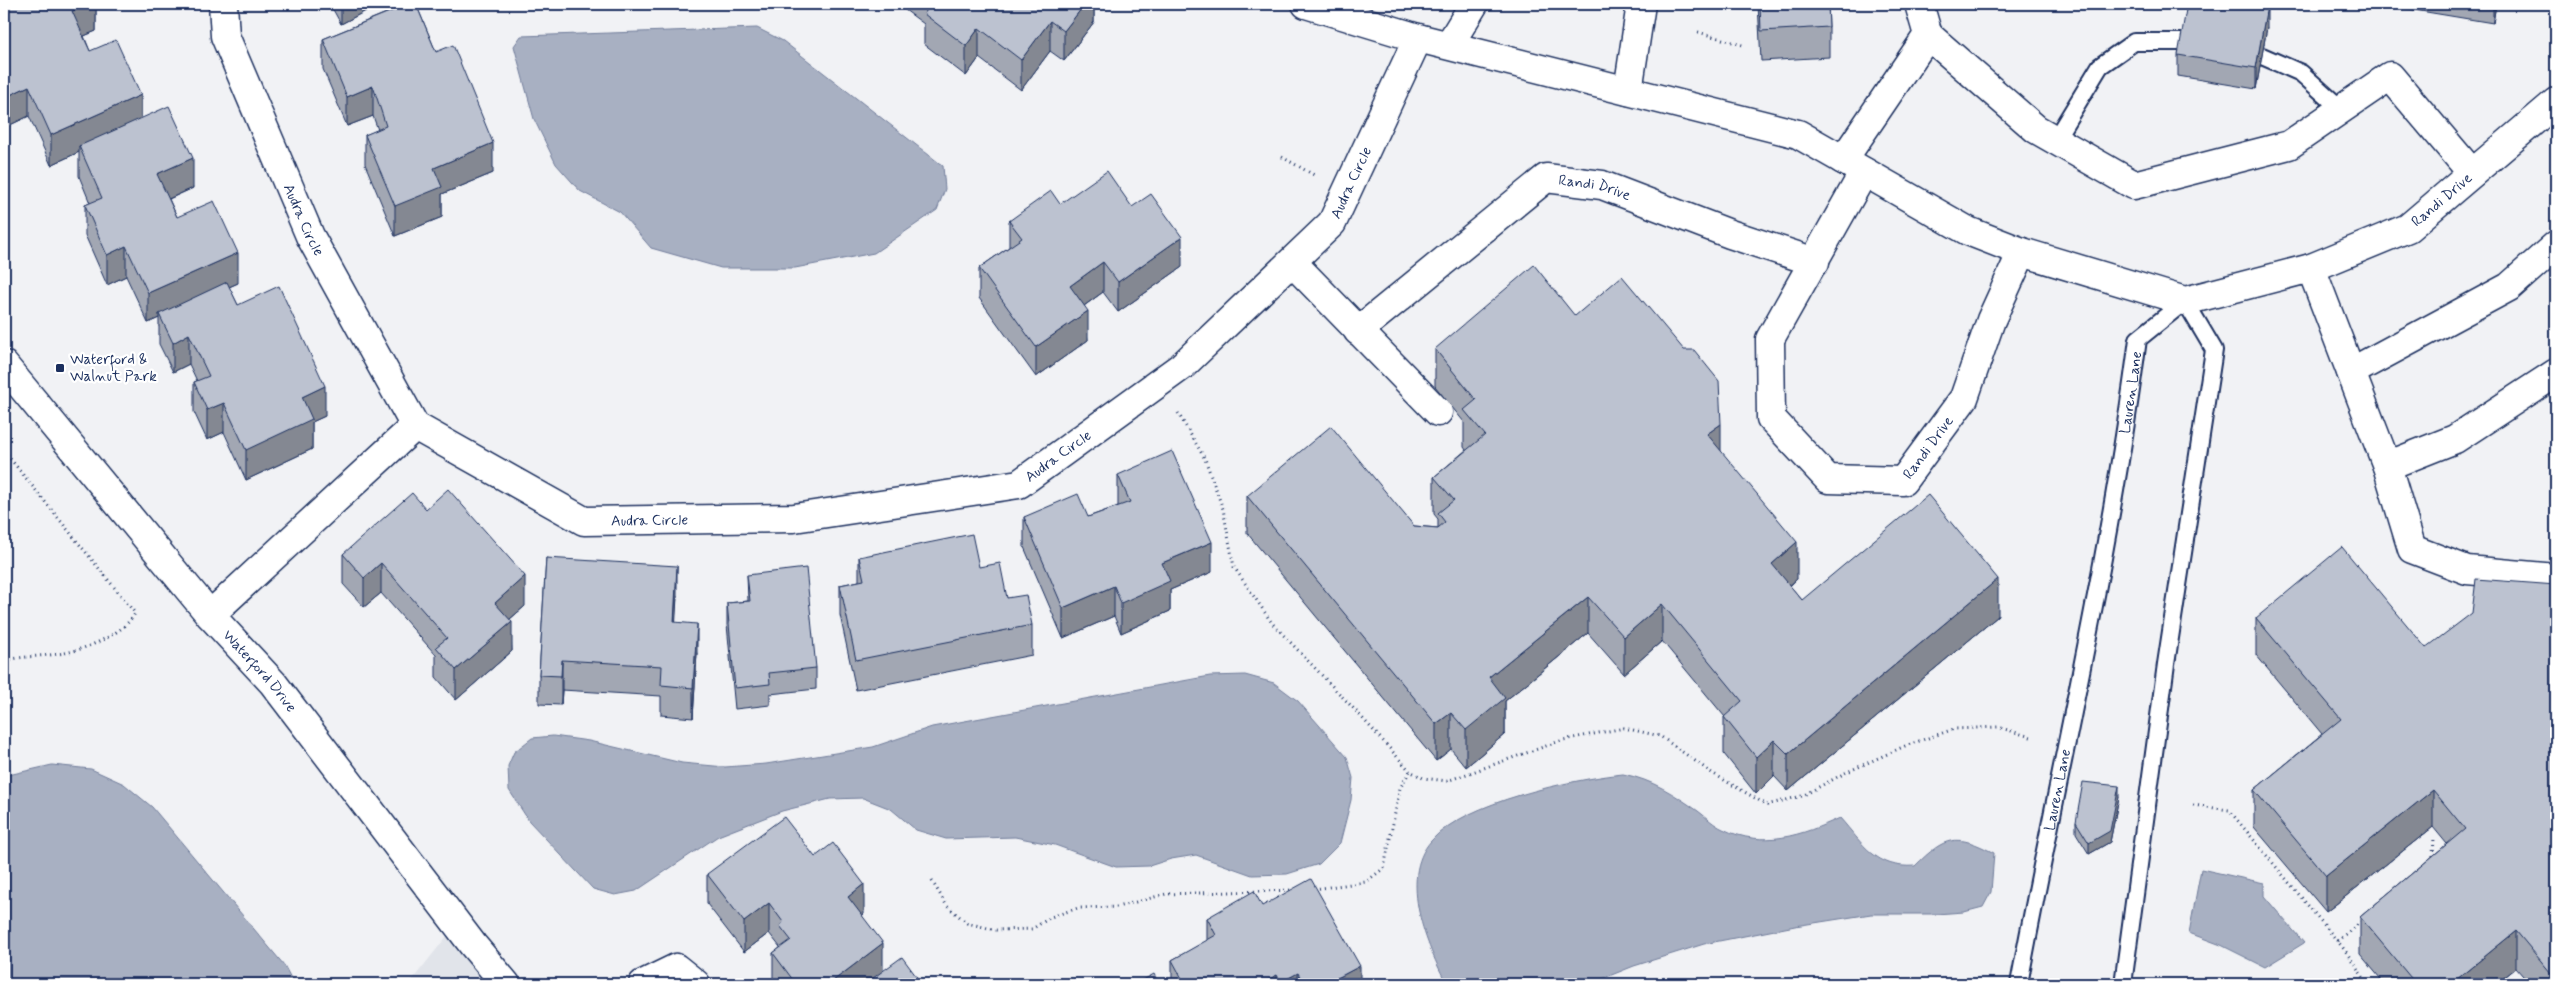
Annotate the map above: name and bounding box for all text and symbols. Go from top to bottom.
street label: Audra Circle [1326,143,1377,222]
street label: Randi Drive [2407,169,2477,232]
street label: Randi Drive [1557,171,1633,206]
street label: Audra Circle [278,181,328,260]
place label: Waterford & Walnut Park [70,350,157,387]
street label: Lauren Lane [2116,350,2147,435]
marker: Waterford & Walnut Park [54,362,66,374]
street label: Randi Drive [1899,412,1959,484]
street label: Audra Circle [1021,426,1096,487]
street label: Audra Circle [611,511,689,532]
street label: Waterford Drive [218,626,301,717]
street label: Lauren Lane [2040,747,2076,833]

